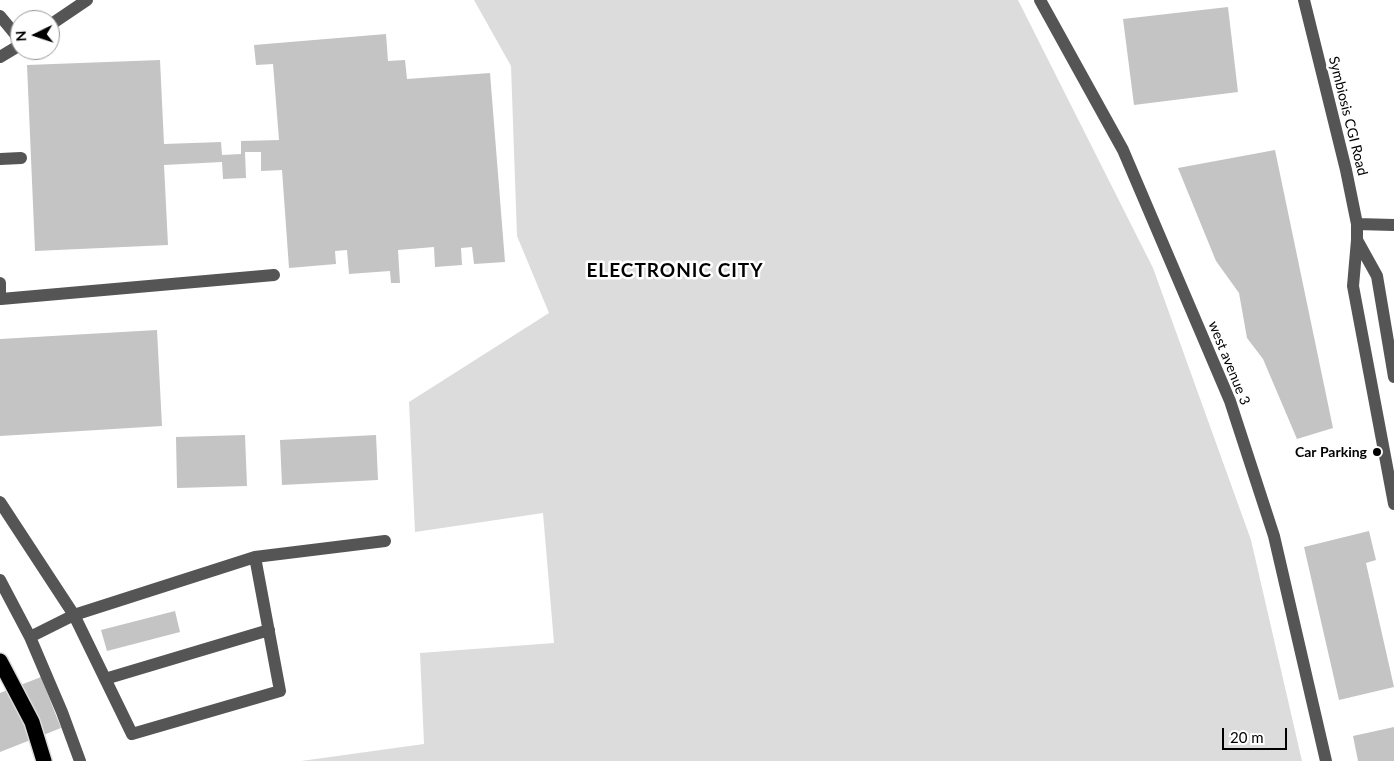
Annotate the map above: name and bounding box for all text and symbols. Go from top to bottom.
north arrow [10,10,60,60]
text: N [12,30,29,42]
street label: Symbiosis CGI Road [1325,55,1371,177]
district label: ELECTRONIC CITY [585,260,765,282]
street label: west avenue 3 [1205,319,1253,407]
place label: Car Parking [1295,444,1367,460]
marker: Car Parking [1371,446,1383,458]
scale bar [1224,718,1289,750]
text: 20 m [1230,728,1264,746]

